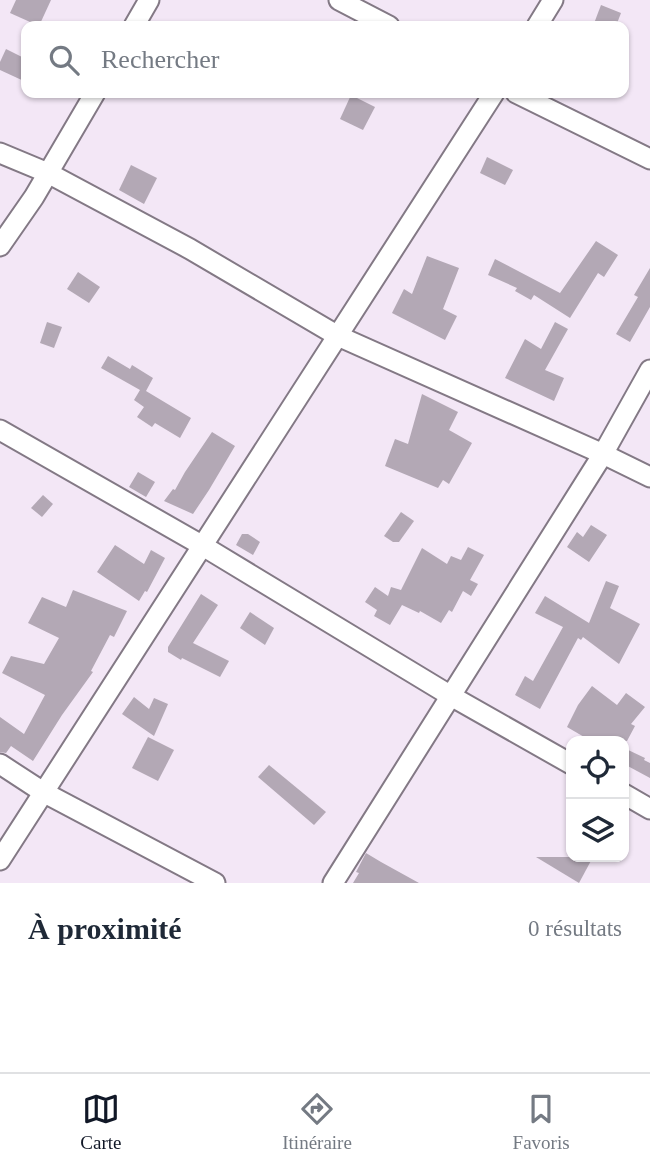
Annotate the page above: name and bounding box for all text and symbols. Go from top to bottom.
search box [21,21,629,98]
icon: search [45,41,83,79]
text: Rechercher [101,45,219,74]
map controls [566,736,629,862]
button: locate [566,736,629,799]
button: layers [566,799,629,862]
text: À proximité [28,912,182,945]
text: 0 résultats [528,916,622,941]
tab: Carte [80,1090,122,1154]
tab: Itinéraire [282,1090,352,1154]
tab: Favoris [513,1090,570,1154]

